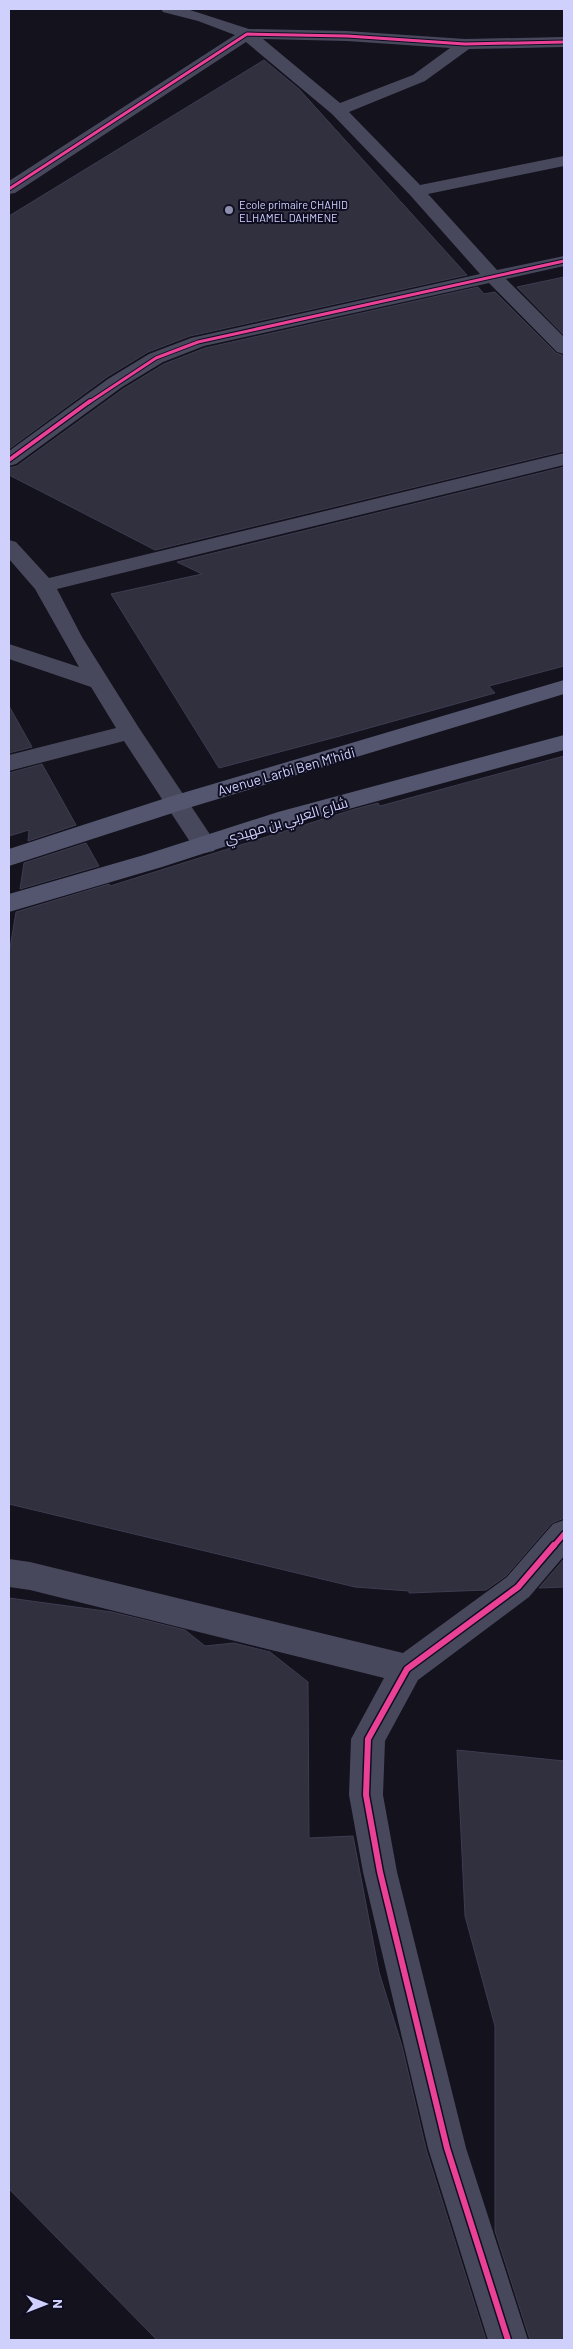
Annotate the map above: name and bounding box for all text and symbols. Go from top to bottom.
place label: Ecole primaire CHAHID ELHAMEL DAHMENE [239,198,348,224]
marker: Ecole primaire CHAHID ELHAMEL DAHMENE [223,204,235,216]
street label: Avenue Larbi Ben M'hidi [215,743,357,799]
street label: شارع العربي بن مهيدي [222,793,351,851]
north arrow [20,2279,70,2329]
text: N [50,2299,67,2309]

